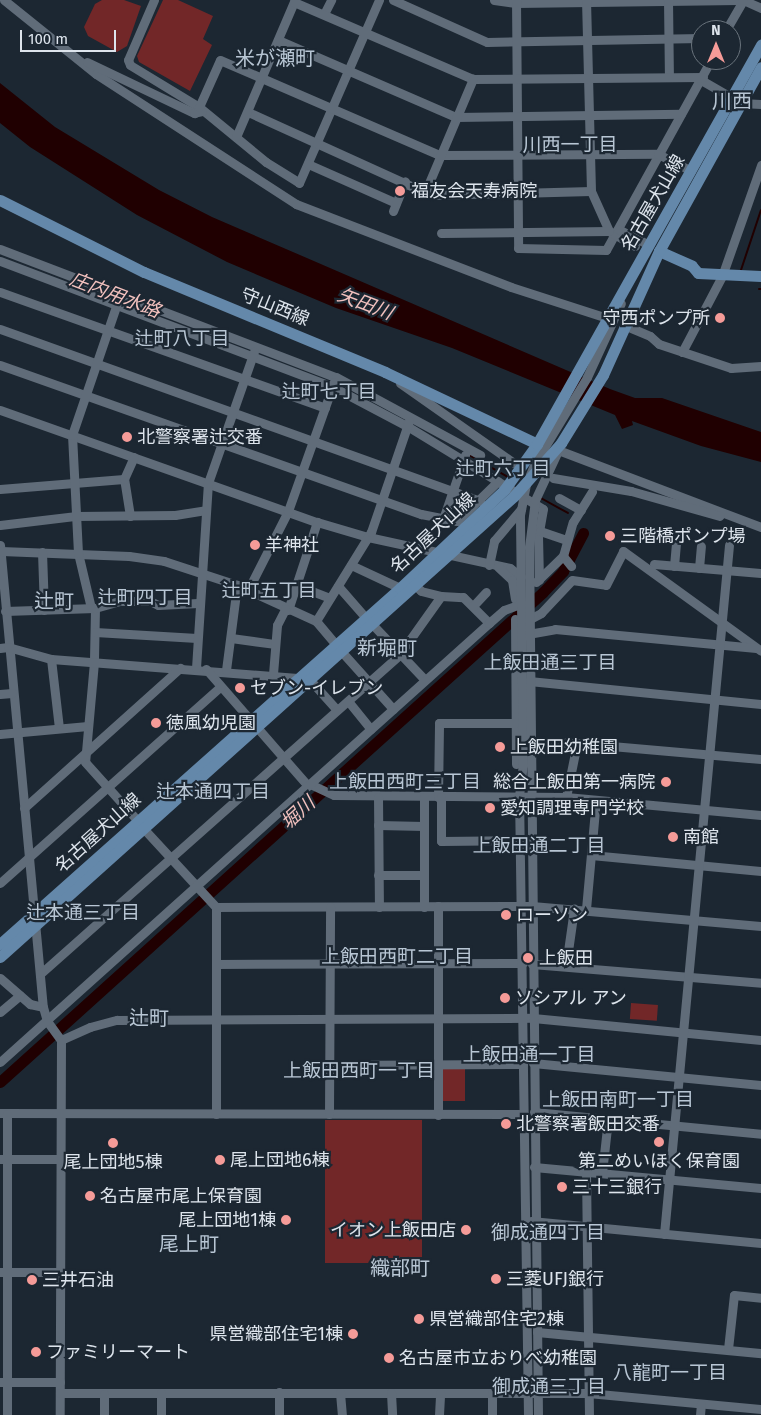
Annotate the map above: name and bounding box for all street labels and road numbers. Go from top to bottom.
street label: 名古屋犬山線 [617,151,689,255]
street label: 守山西線 [238,284,312,330]
street label: 名古屋犬山線 [386,488,480,578]
street label: 名古屋犬山線 [51,789,145,877]

